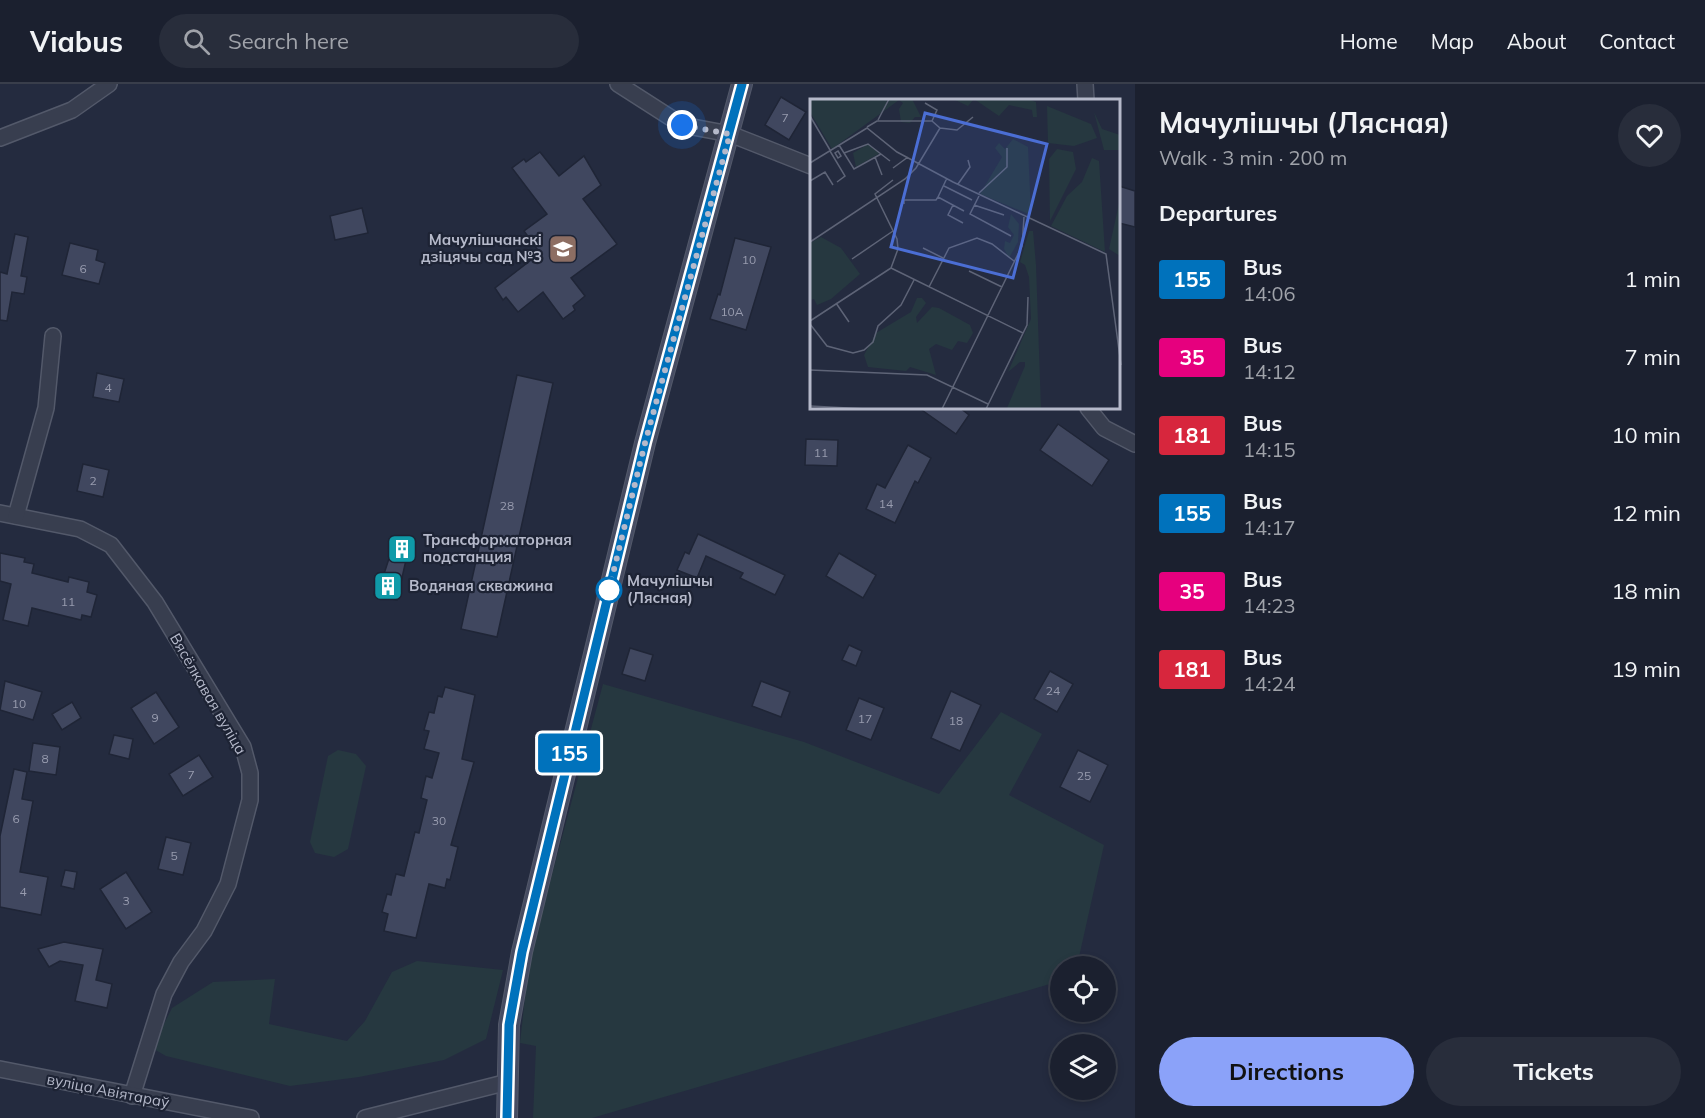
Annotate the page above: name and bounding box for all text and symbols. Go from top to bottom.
search box [159,14,579,68]
text: Viabus [30,24,123,59]
icon: search [180,25,213,58]
text: Search here [228,27,349,55]
text: Home [1340,28,1398,54]
text: Map [1431,28,1474,54]
text: About [1507,28,1566,54]
text: Contact [1599,28,1675,54]
inset map [810,99,1120,410]
button: heart [1618,104,1681,167]
text: Мачулішчы (Лясная) [1159,105,1450,140]
your location [667,110,697,140]
house number: 7 [781,110,789,125]
text: Walk · 3 min · 200 m [1159,145,1347,170]
text: Departures [1159,199,1277,227]
place label: Мачулішчанскі дзіцячы сад №3 [421,230,542,266]
school or university icon: Мачулішчанскі дзіцячы сад №3 [547,233,579,265]
house number: 10 [742,252,756,267]
text: Bus [1243,253,1282,281]
house number: 6 [79,261,87,276]
text: 1 min [1625,265,1681,293]
text: 155 [1173,266,1211,292]
text: 14:06 [1243,281,1296,306]
house number: 10А [720,304,744,319]
text: Bus [1243,331,1282,359]
text: 7 min [1625,343,1681,371]
text: 35 [1179,344,1205,370]
text: 14:12 [1243,359,1296,384]
house number: 4 [104,380,112,395]
text: Bus [1243,409,1282,437]
text: 10 min [1611,421,1681,449]
text: 181 [1173,422,1211,448]
text: 14:15 [1243,437,1296,462]
house number: 11 [814,445,828,460]
house number: 2 [89,473,97,488]
text: Bus [1243,487,1282,515]
house number: 14 [879,496,893,511]
house number: 28 [500,498,514,513]
text: 12 min [1611,499,1681,527]
text: 155 [1173,500,1211,526]
text: 14:17 [1243,515,1296,540]
place label: Трансформаторная подстанция [423,530,572,566]
building icon: Трансформаторная подстанция [386,533,418,565]
text: Bus [1243,565,1282,593]
building icon: Водяная скважина [372,570,404,602]
place label: Мачулішчы (Лясная) [627,571,713,607]
place label: Водяная скважина [409,576,553,595]
marker: Мачулішчы (Лясная) [596,577,622,603]
text: 18 min [1611,577,1681,605]
text: 35 [1179,578,1205,604]
text: 14:23 [1243,593,1296,618]
house number: 11 [61,594,75,609]
street label: Вясёлкавая вуліца [166,630,251,758]
text: Bus [1243,643,1282,671]
text: 19 min [1611,655,1681,683]
text: 181 [1173,656,1211,682]
text: 14:24 [1243,671,1296,696]
house number: 24 [1046,683,1060,698]
house number: 10 [12,696,26,711]
house number: 9 [151,710,159,725]
house number: 17 [858,711,872,726]
house number: 18 [949,713,963,728]
line badge: 155 [534,734,604,772]
text: 155 [550,740,588,766]
house number: 8 [41,751,49,766]
house number: 7 [187,767,195,782]
house number: 25 [1077,768,1091,783]
house number: 6 [12,811,20,826]
house number: 30 [432,813,446,828]
house number: 5 [170,848,178,863]
house number: 4 [19,884,27,899]
house number: 3 [122,893,130,908]
map controls [1050,956,1116,1100]
button: locate [1050,956,1116,1022]
button: layers [1050,1034,1116,1100]
button: Directions [1159,1037,1414,1106]
button: Tickets [1426,1037,1681,1106]
street label: вуліца Авіятараў [45,1069,171,1112]

